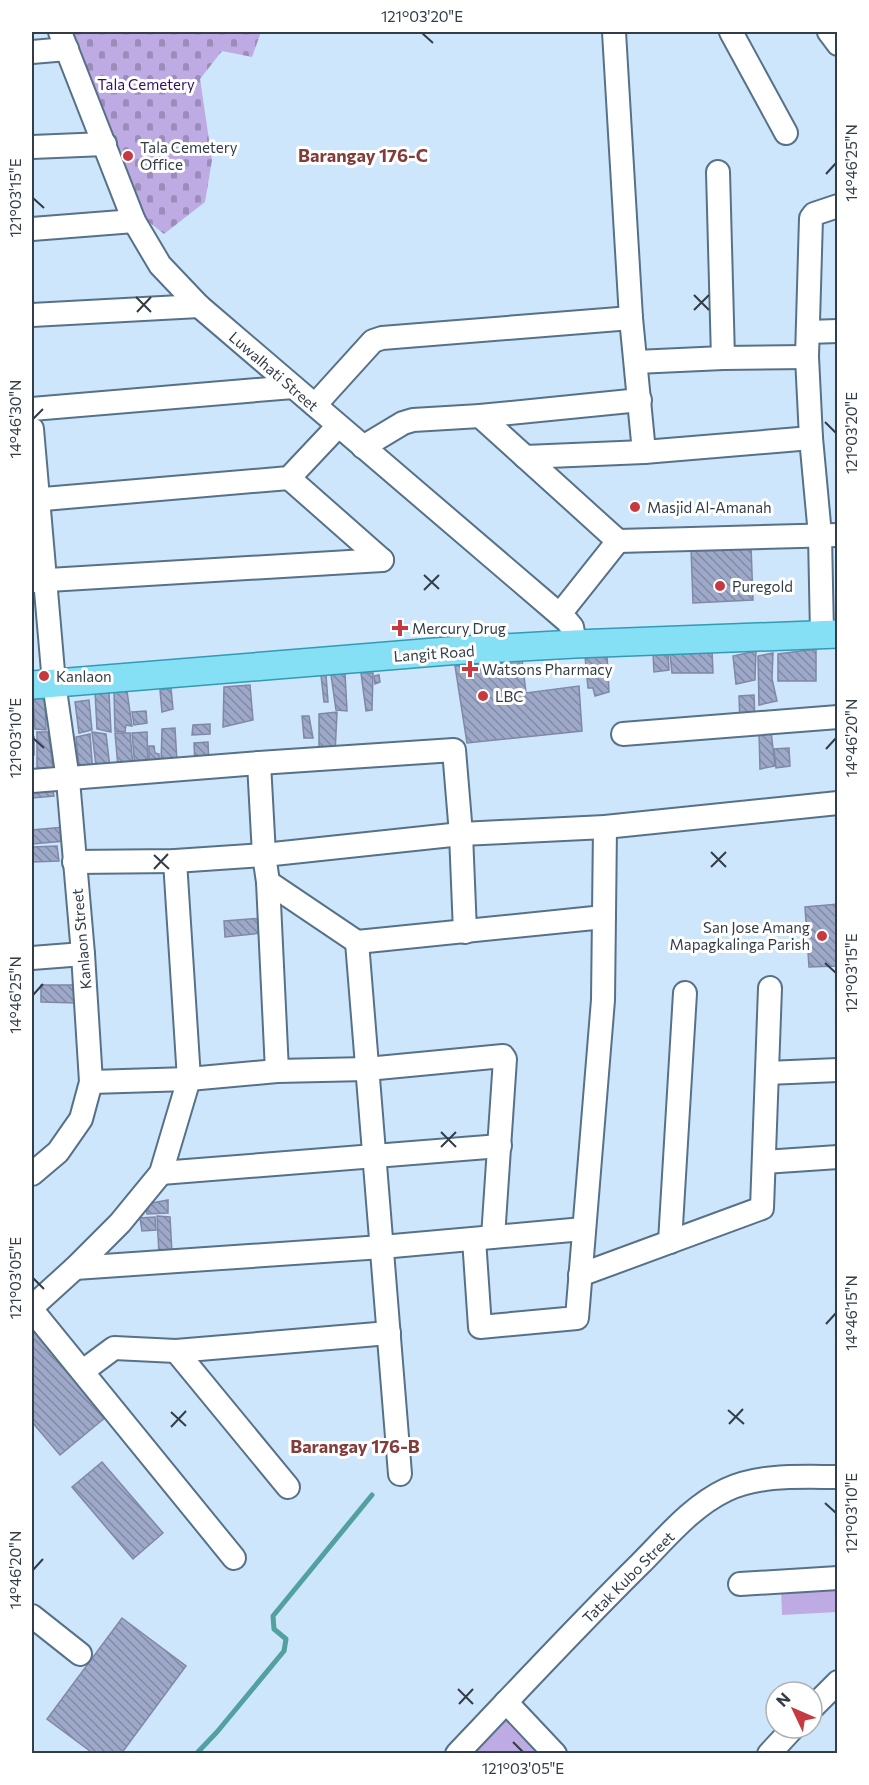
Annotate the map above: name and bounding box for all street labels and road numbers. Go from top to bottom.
street label: Luwalhati Street [226,327,322,415]
street label: Langit Road [393,641,475,665]
street label: Kanlaon Street [68,888,94,990]
street label: Tatak Kubo Street [578,1527,678,1627]

